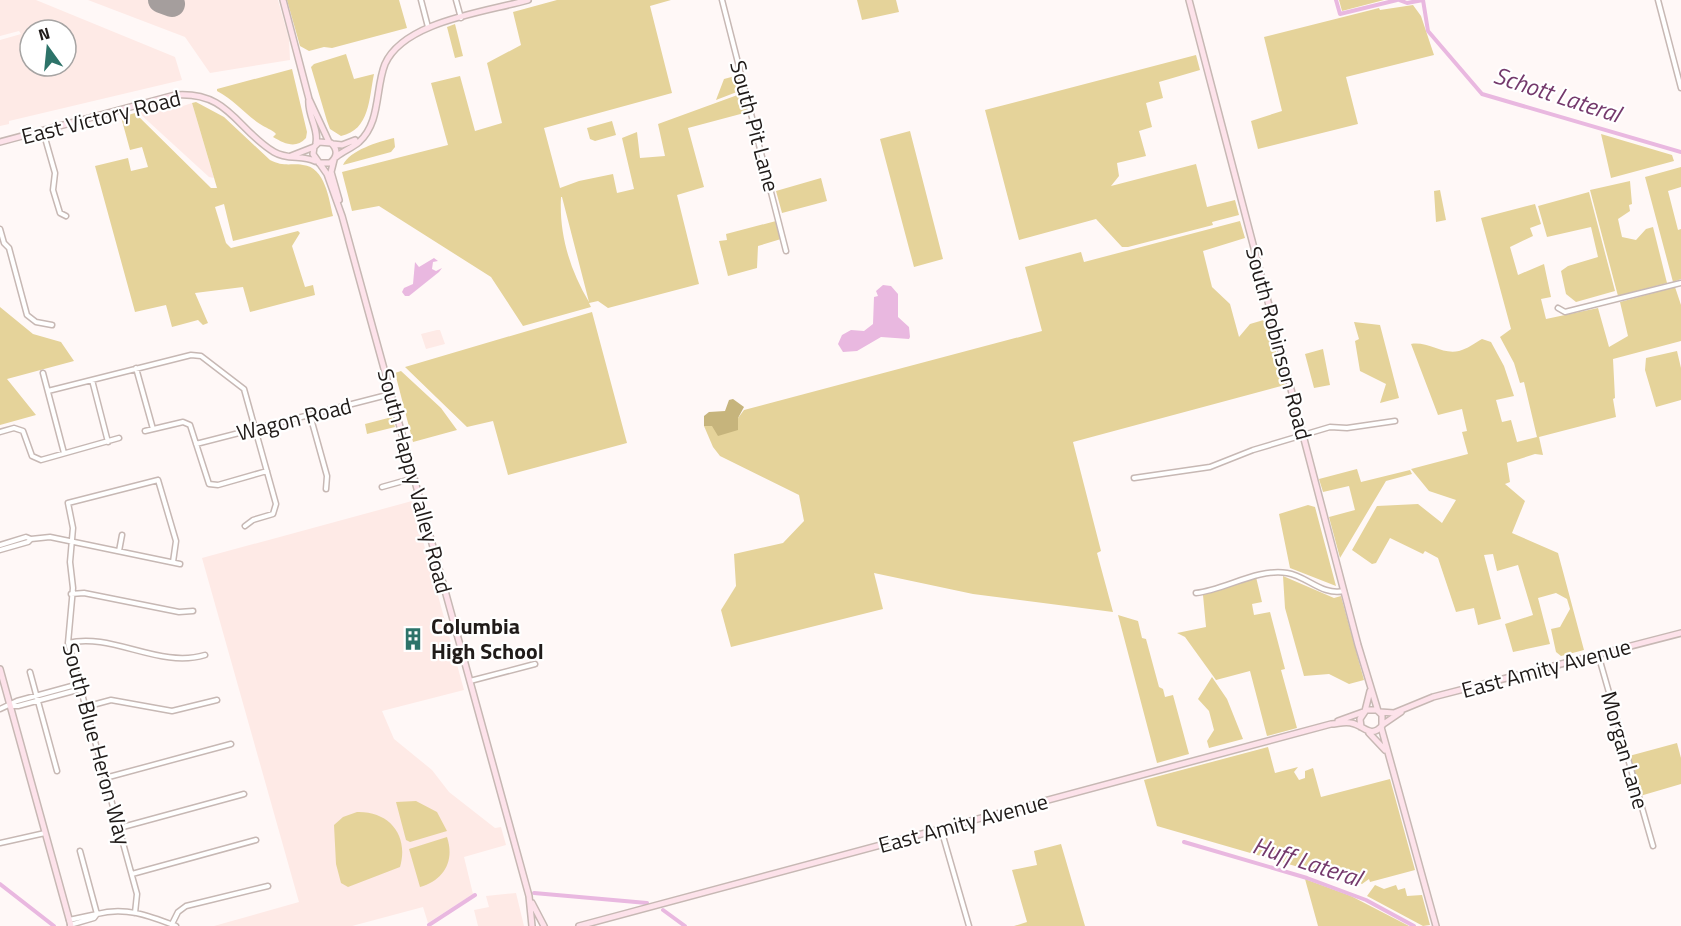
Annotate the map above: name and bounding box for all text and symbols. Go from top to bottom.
north arrow [18,18,78,78]
text: N [36,20,53,47]
street label: South Pit Lane [721,57,789,195]
water label: Schott Lateral [1489,57,1628,132]
street label: East Victory Road [18,81,184,153]
street label: South Robinson Road [1237,243,1321,443]
street label: South Happy Valley Road [369,365,461,597]
street label: Wagon Road [233,388,355,450]
place label: Columbia High School [431,609,544,668]
building icon: Columbia High School [400,626,426,652]
street label: East Amity Avenue [1457,629,1635,707]
street label: South Blue Heron Way [54,639,140,849]
street label: Morgan Lane [1592,687,1658,813]
street label: East Amity Avenue [874,784,1052,862]
water label: Huff Lateral [1248,827,1369,896]

